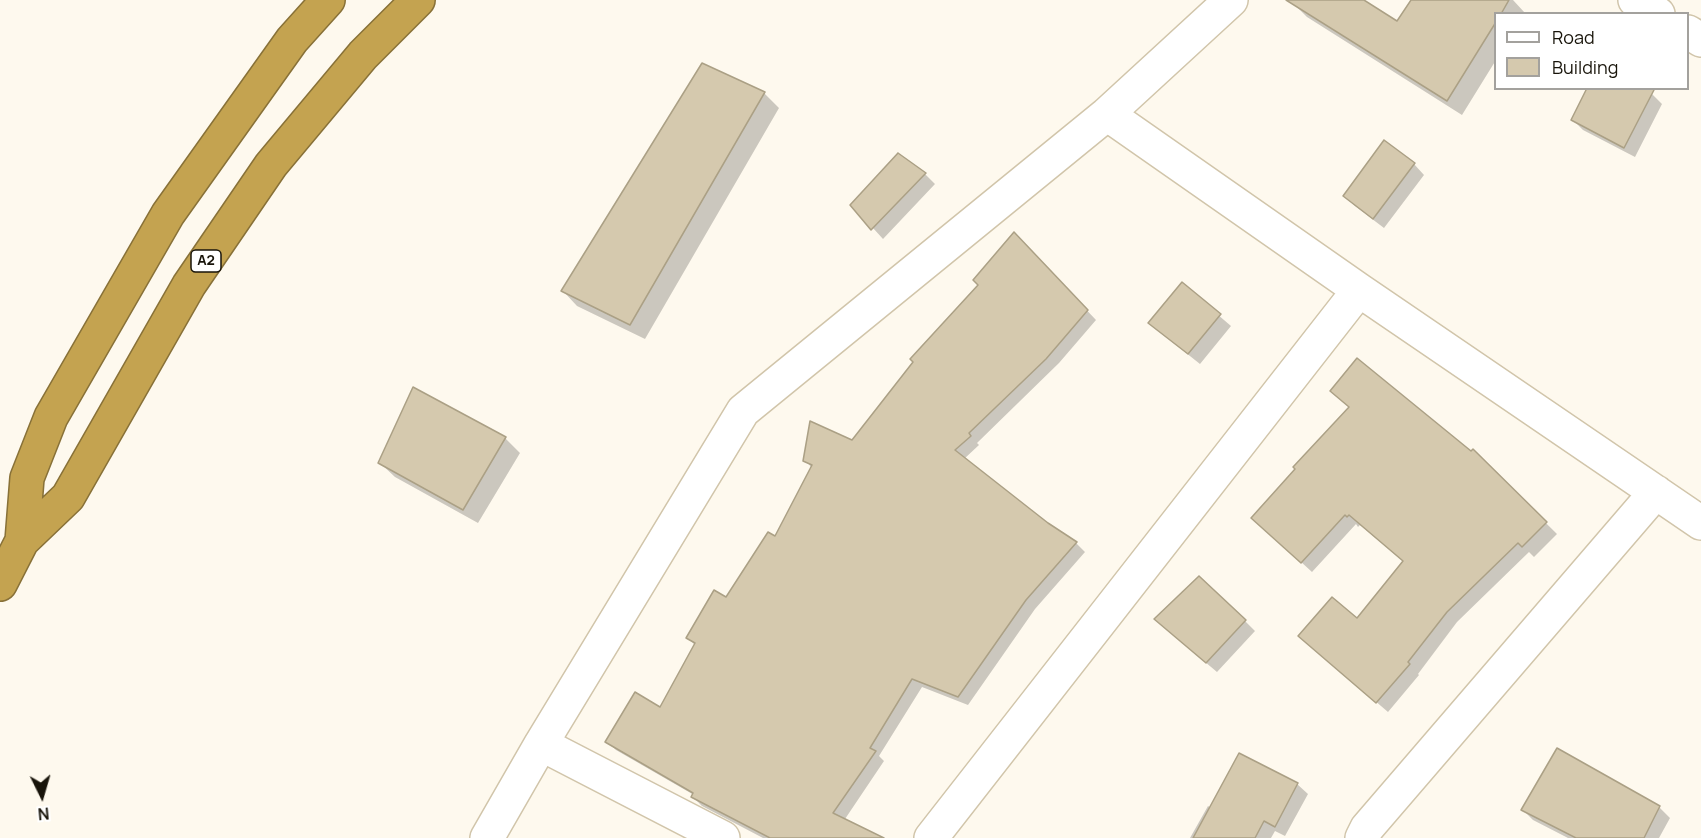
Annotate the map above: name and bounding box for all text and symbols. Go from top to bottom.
legend [1494,12,1689,90]
text: Road [1552,25,1595,49]
text: Building [1552,55,1618,79]
road number: A2 [191,250,221,272]
north arrow [12,766,72,826]
text: N [37,802,50,825]

